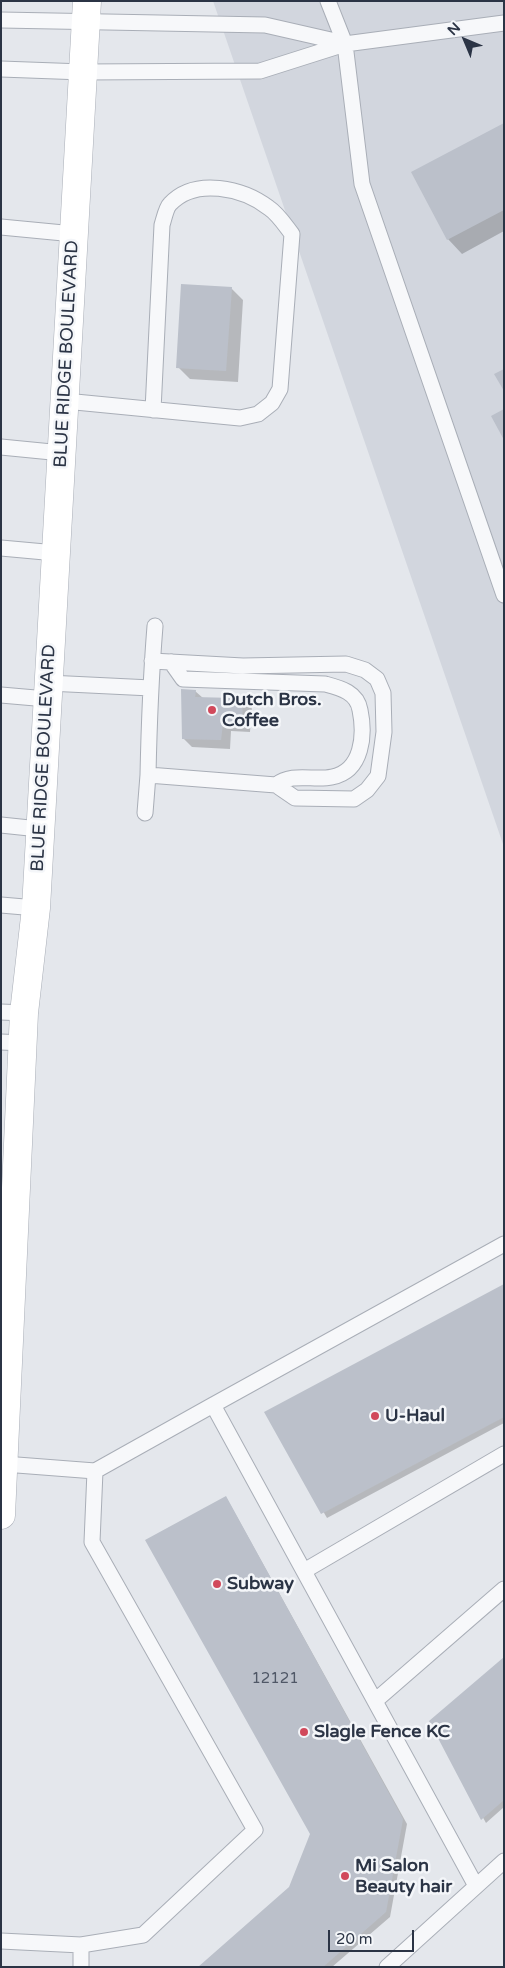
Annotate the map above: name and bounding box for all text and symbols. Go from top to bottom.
north arrow [440,15,490,65]
text: N [444,19,464,39]
street label: BLUE RIDGE BOULEVARD [50,240,84,468]
street label: BLUE RIDGE BOULEVARD [27,644,61,872]
place label: Dutch Bros. Coffee [222,689,322,732]
marker: Dutch Bros. Coffee [206,704,218,716]
place label: U-Haul [385,1405,445,1427]
marker: U-Haul [369,1410,381,1422]
place label: Subway [227,1573,294,1595]
marker: Subway [211,1578,223,1590]
house number: 12121 [251,1670,299,1688]
place label: Slagle Fence KC [314,1721,450,1743]
marker: Slagle Fence KC [298,1726,310,1738]
place label: Mi Salon Beauty hair [355,1855,452,1898]
marker: Mi Salon Beauty hair [339,1870,351,1882]
scale bar [330,1920,416,1952]
text: 20 m [336,1930,373,1948]

